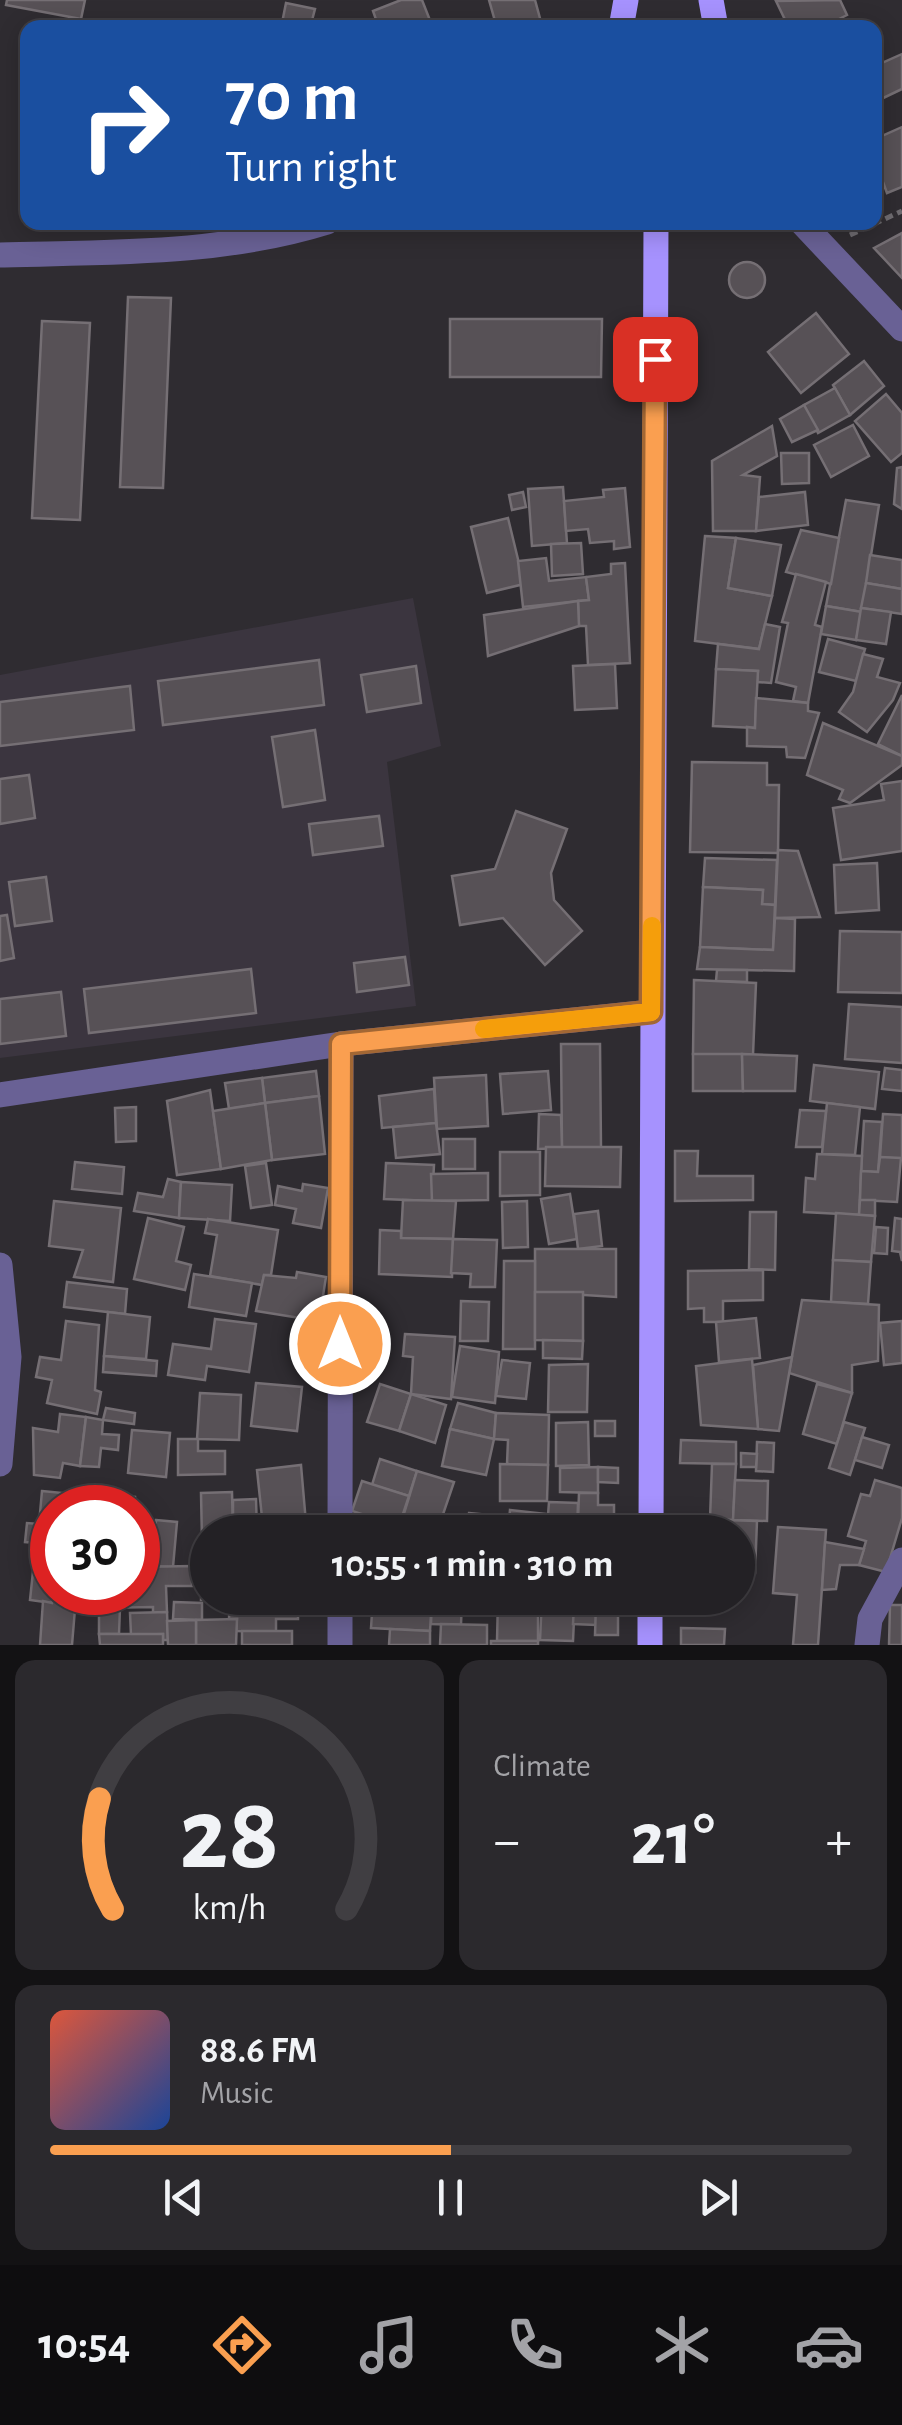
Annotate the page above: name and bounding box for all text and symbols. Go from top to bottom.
icon: right [60,60,190,190]
text: 70 m [225,63,359,133]
text: Turn right [225,145,397,190]
pin [613,317,698,402]
icon: arrive [628,332,683,387]
position arrow [288,1292,392,1396]
speed limit sign: 30 [30,1485,160,1615]
text: 10:55 · 1 min · 310 m [332,1546,613,1584]
text: Climate [494,1750,591,1782]
text: 28 [179,1784,279,1888]
text: 21° [631,1803,715,1878]
text: − [494,1814,520,1869]
text: + [826,1814,852,1869]
text: km/h [192,1890,266,1926]
text: 88.6 FM [200,2032,318,2070]
text: Music [200,2077,273,2109]
icon: previous [156,2170,211,2225]
icon: pause [423,2170,478,2225]
icon: next [691,2170,746,2225]
icon: directions [207,2310,277,2380]
icon: music [354,2310,424,2380]
icon: phone [500,2310,570,2380]
icon: climate [647,2310,717,2380]
icon: car [794,2310,864,2380]
text: 10:54 [38,2322,130,2367]

